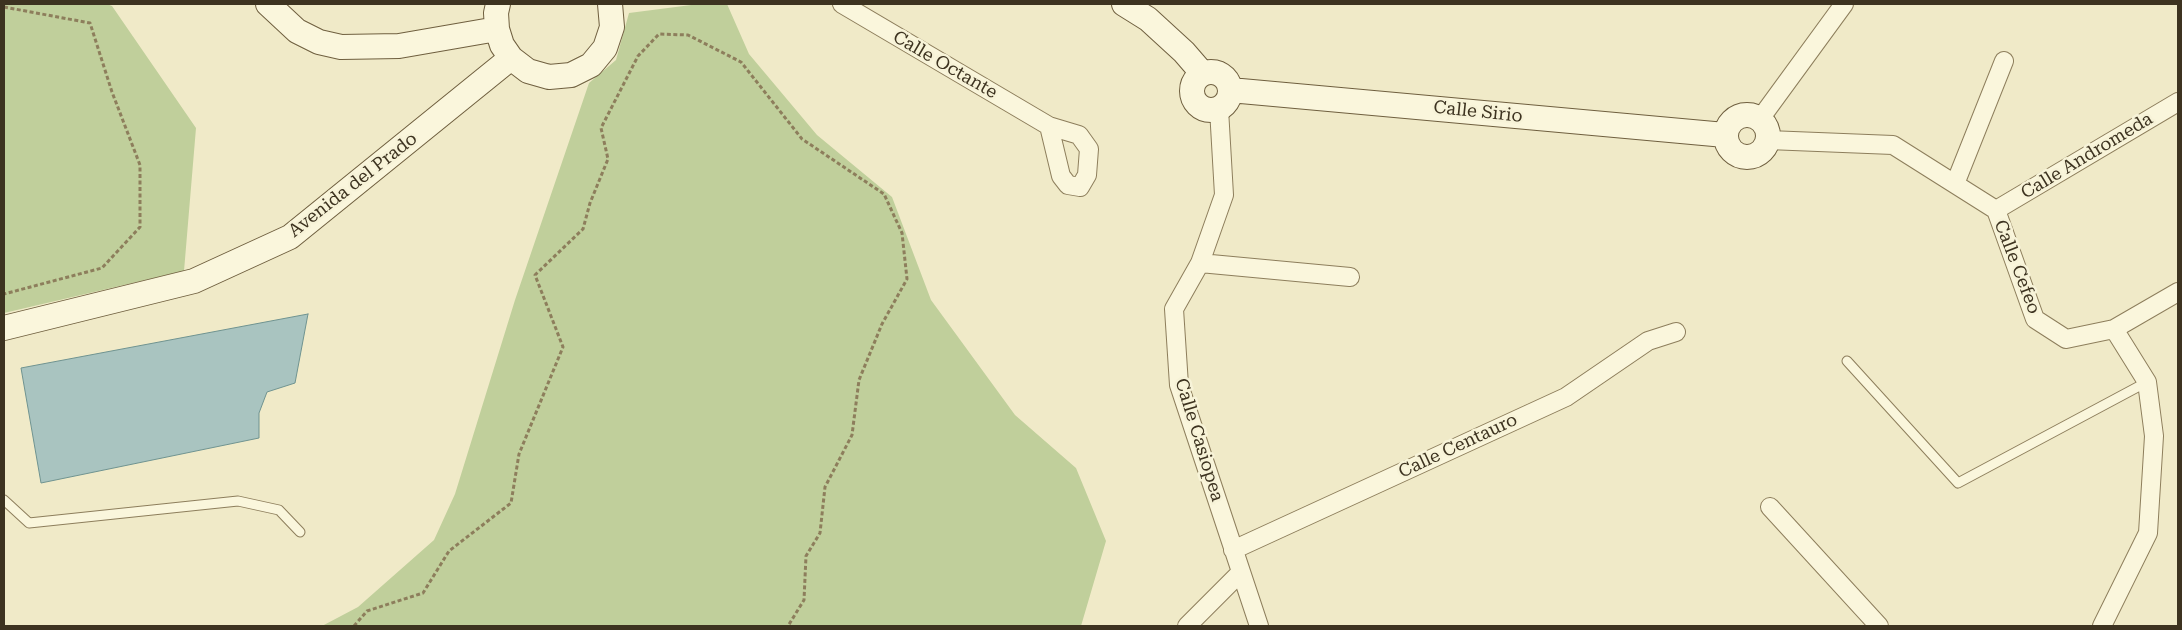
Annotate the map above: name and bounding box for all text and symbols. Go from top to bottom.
street label: Calle Octante [889,26,1001,104]
street label: Calle Sirio [1432,97,1524,127]
street label: Calle Andromeda [2017,108,2157,204]
street label: Avenida del Prado [284,128,422,242]
street label: Calle Cefeo [1989,217,2045,317]
street label: Calle Casiopea [1170,376,1228,504]
street label: Calle Centauro [1395,409,1521,483]

